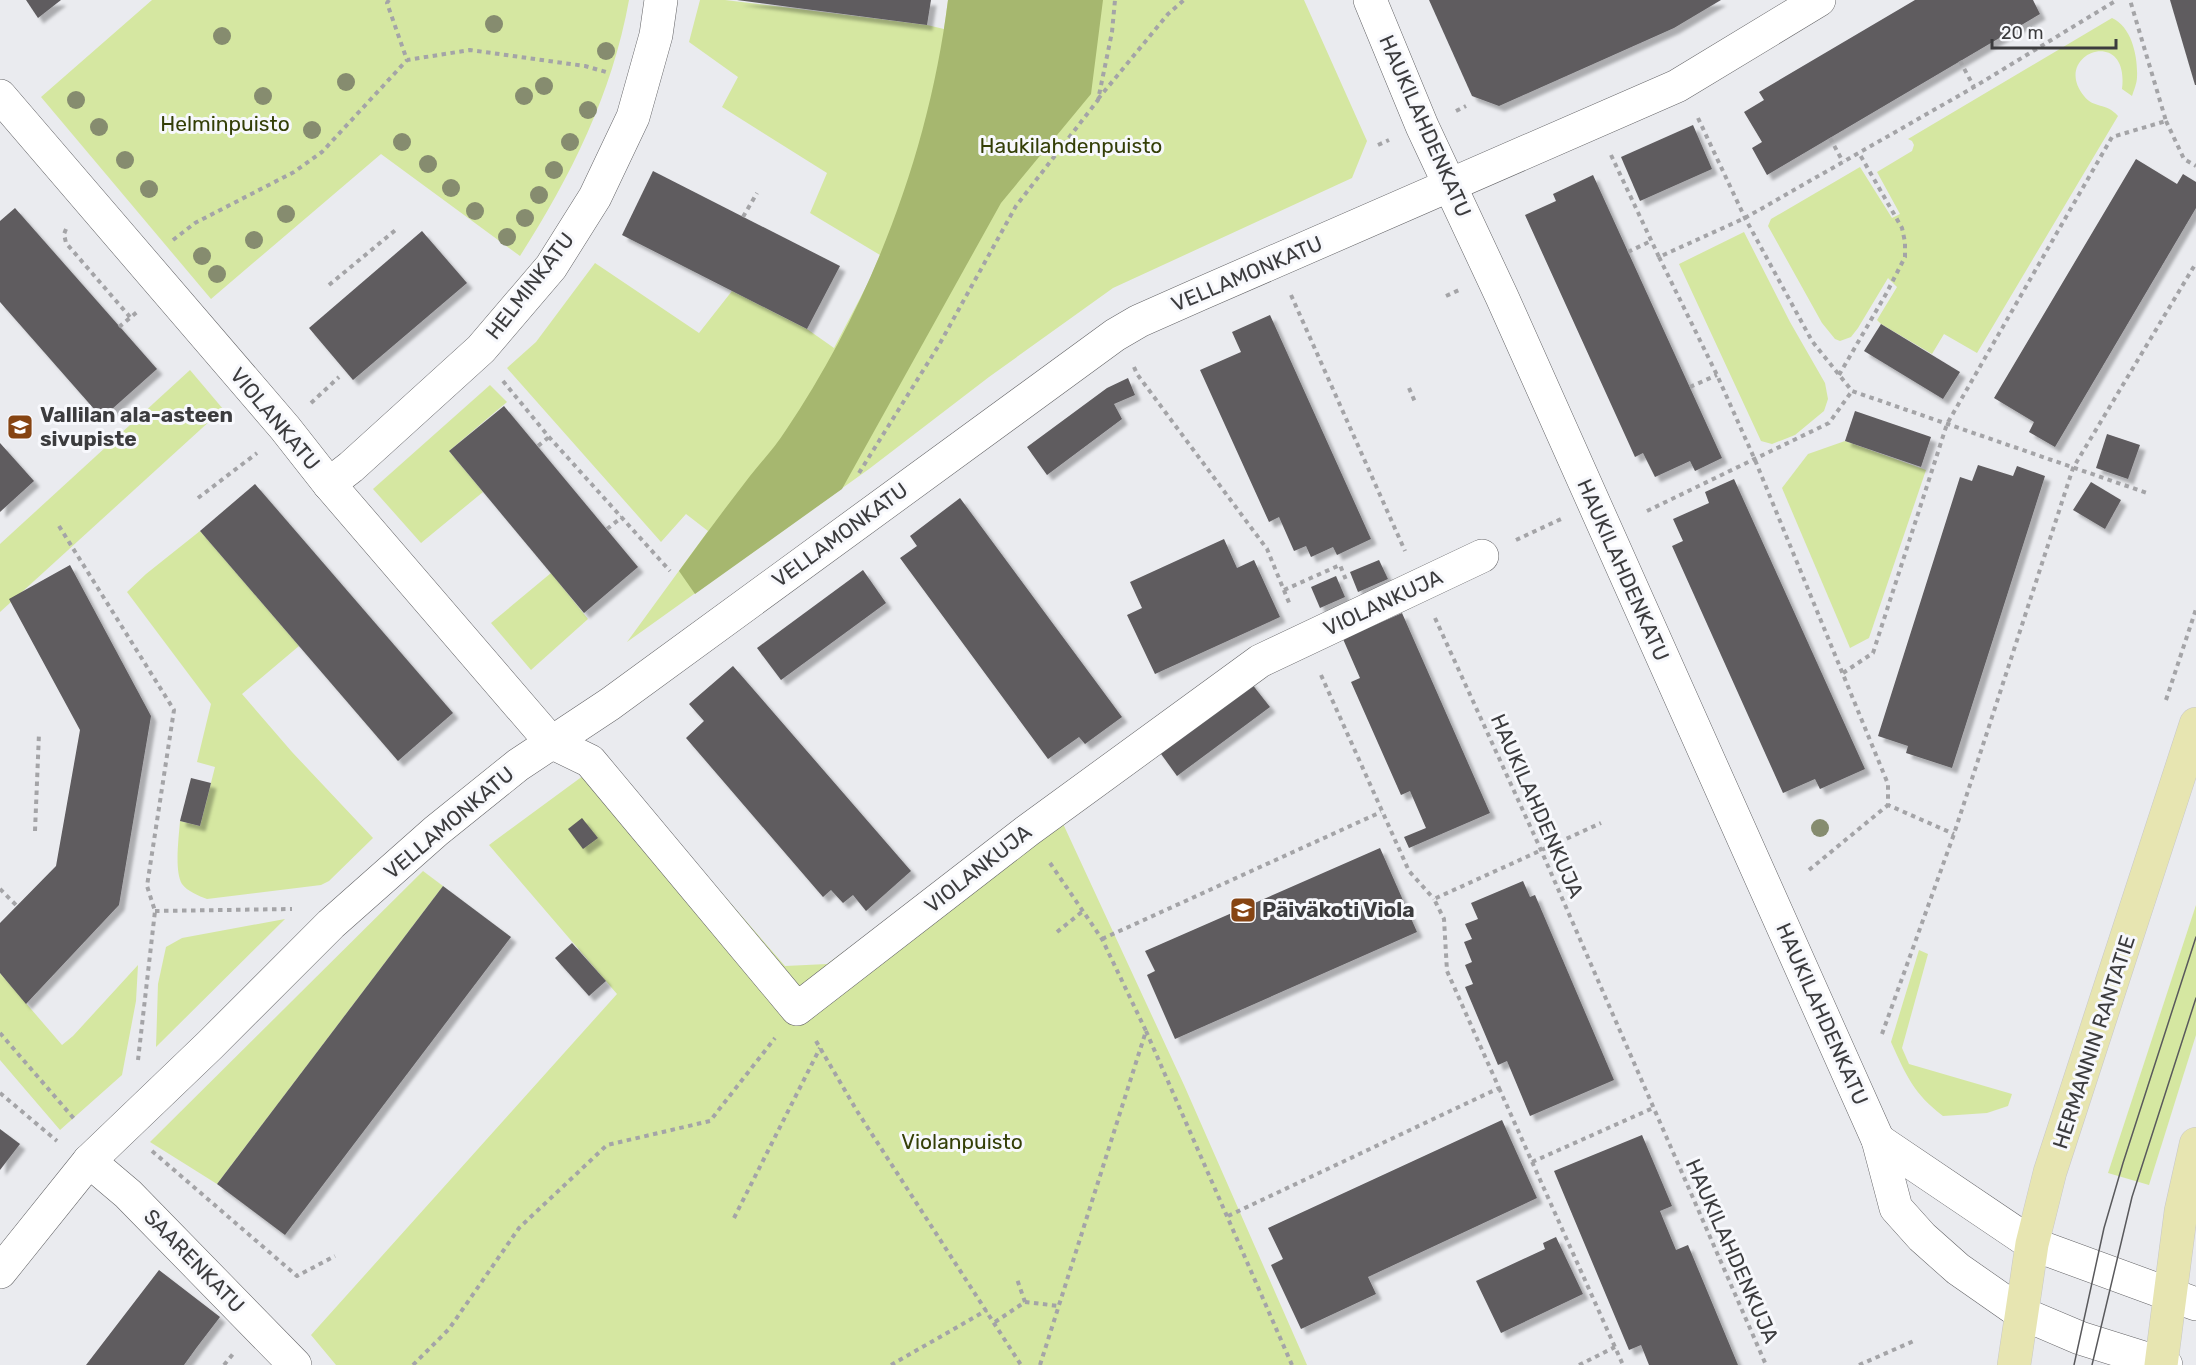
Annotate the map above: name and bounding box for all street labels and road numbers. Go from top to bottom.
street label: HAUKILAHDENKATU [1374,31,1477,221]
street label: HELMINKATU [480,227,579,344]
street label: VELLAMONKATU [1167,230,1326,317]
street label: VIOLANKATU [225,362,326,475]
street label: HAUKILAHDENKATU [1572,475,1675,665]
street label: VELLAMONKATU [767,477,912,592]
street label: VIOLANKUJA [1319,564,1446,641]
street label: HAUKILAHDENKUJA [1486,710,1589,902]
street label: VELLAMONKATU [379,761,519,884]
street label: VIOLANKUJA [919,819,1036,918]
street label: HAUKILAHDENKATU [1771,919,1874,1109]
street label: HERMANNIN RANTATIE [2047,932,2140,1152]
street label: HAUKILAHDENKUJA [1681,1155,1784,1347]
street label: SAARENKATU [139,1204,250,1318]

